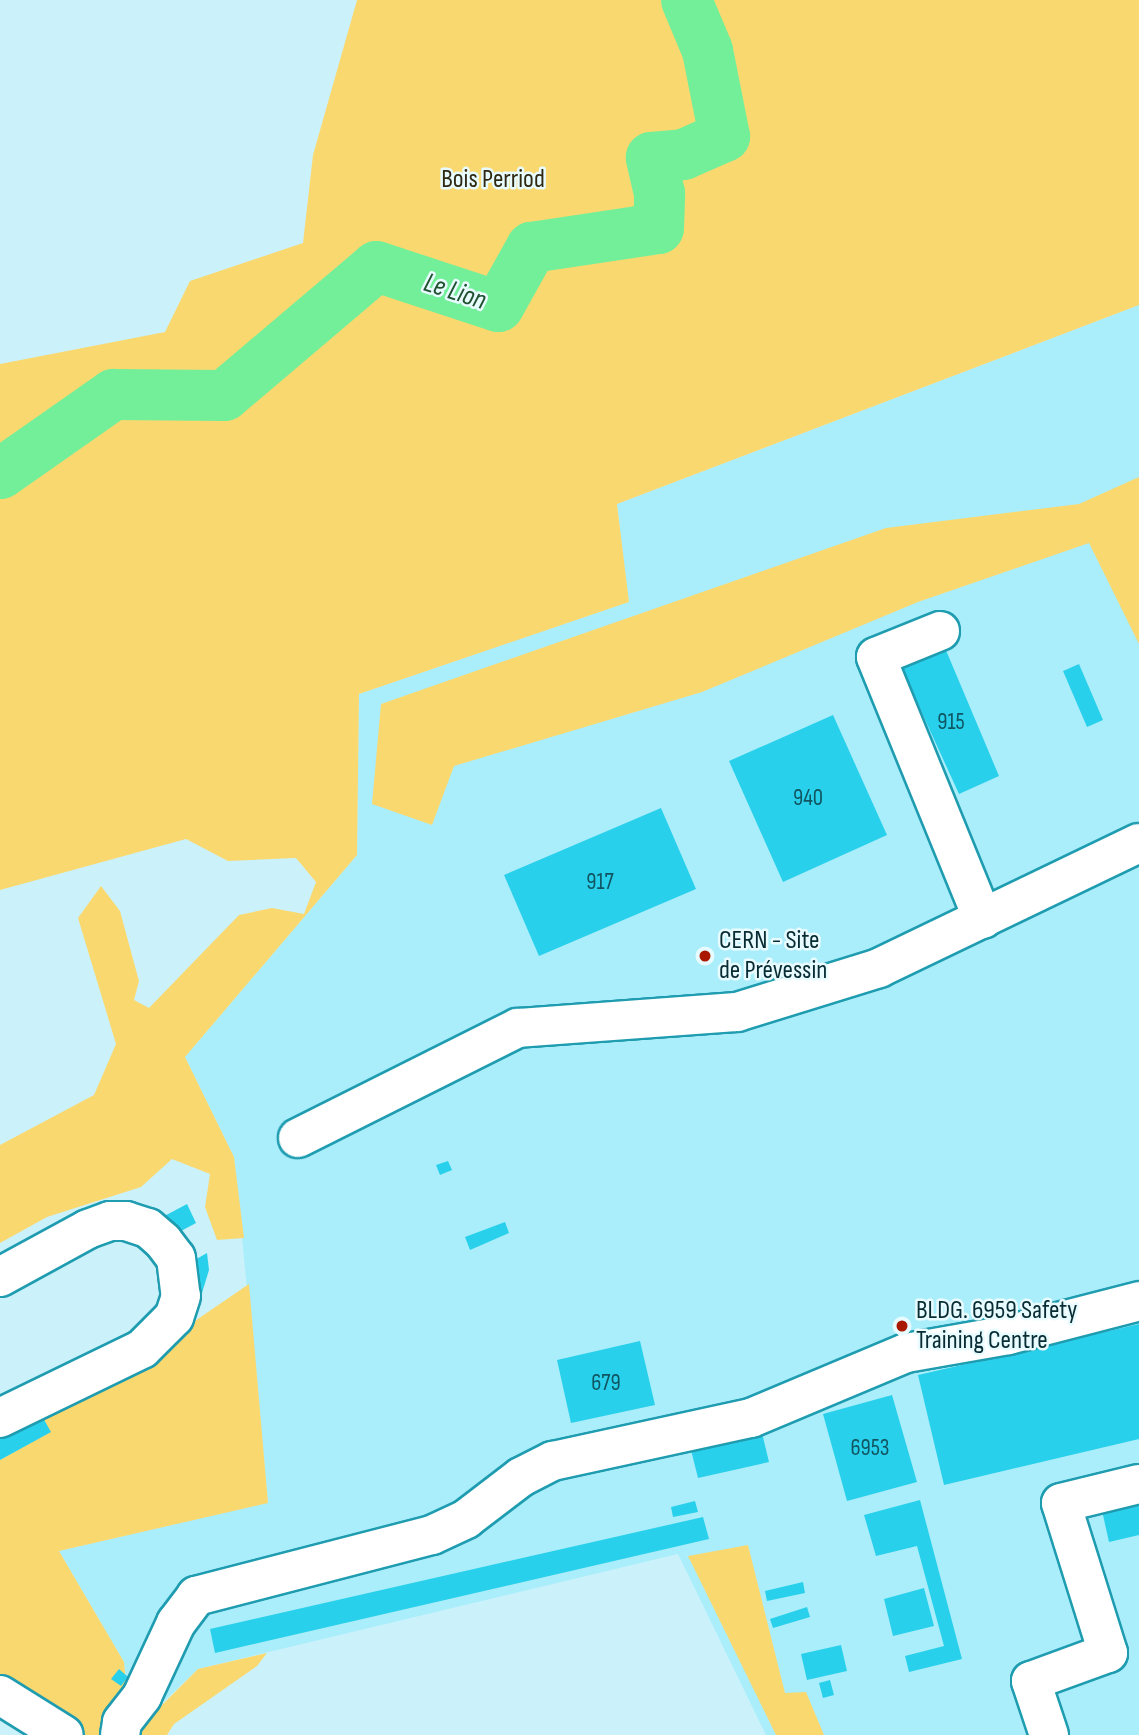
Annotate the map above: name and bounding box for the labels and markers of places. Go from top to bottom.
place label: CERN - Site de Prévessin [719,925,827,986]
marker: CERN - Site de Prévessin [697,948,713,964]
place label: BLDG. 6959 Safety Training Centre [916,1295,1077,1356]
marker: BLDG. 6959 Safety Training Centre [894,1318,910,1334]

